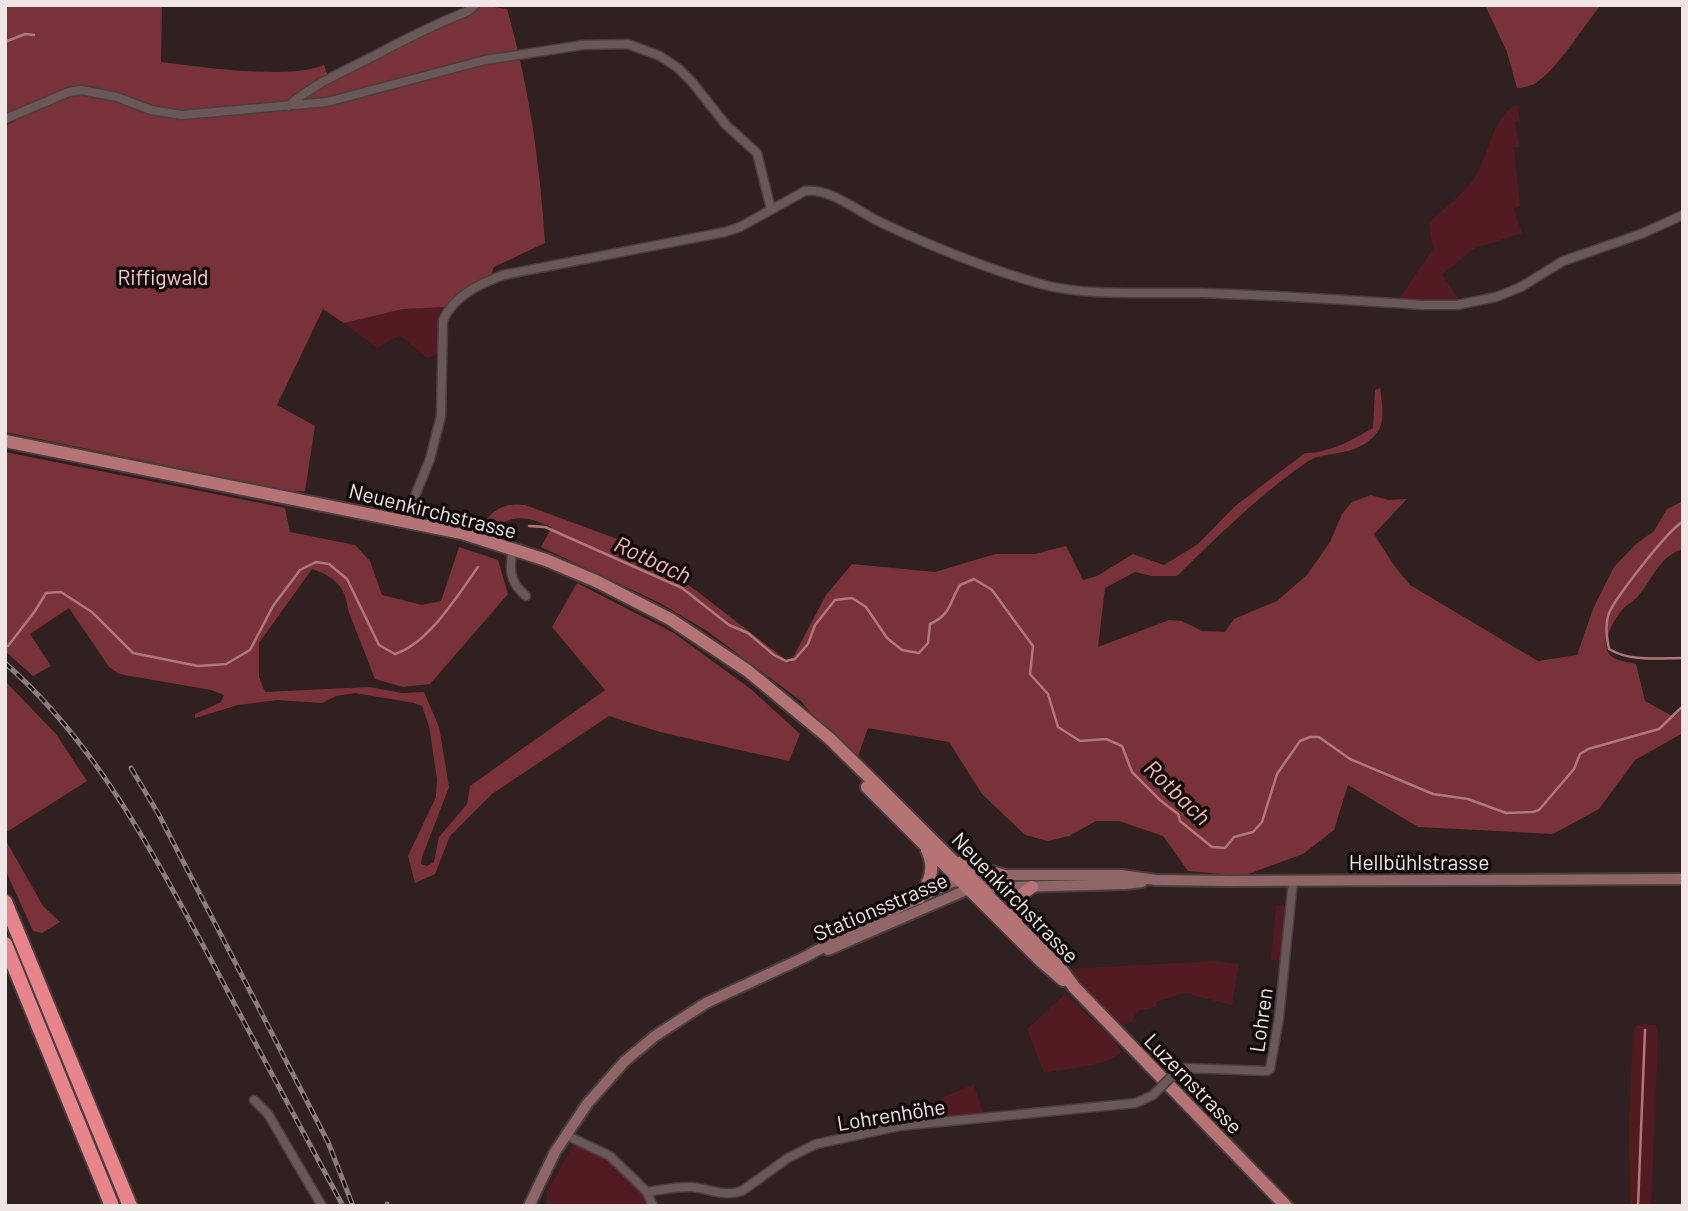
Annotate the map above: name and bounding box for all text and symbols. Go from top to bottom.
park label: Riffigwald [117,264,209,289]
street label: Neuenkirchstrasse [347,477,519,543]
water label: Rotbach [610,529,696,589]
water label: Rotbach [1139,754,1217,830]
street label: Neuenkirchstrasse [947,826,1085,968]
street label: Hellbühlstrasse [1349,849,1489,874]
street label: Stationsstrasse [809,867,951,945]
street label: Lohren [1243,986,1277,1054]
street label: Luzernstrasse [1140,1028,1248,1138]
street label: Lohrenhöhe [835,1093,947,1135]

